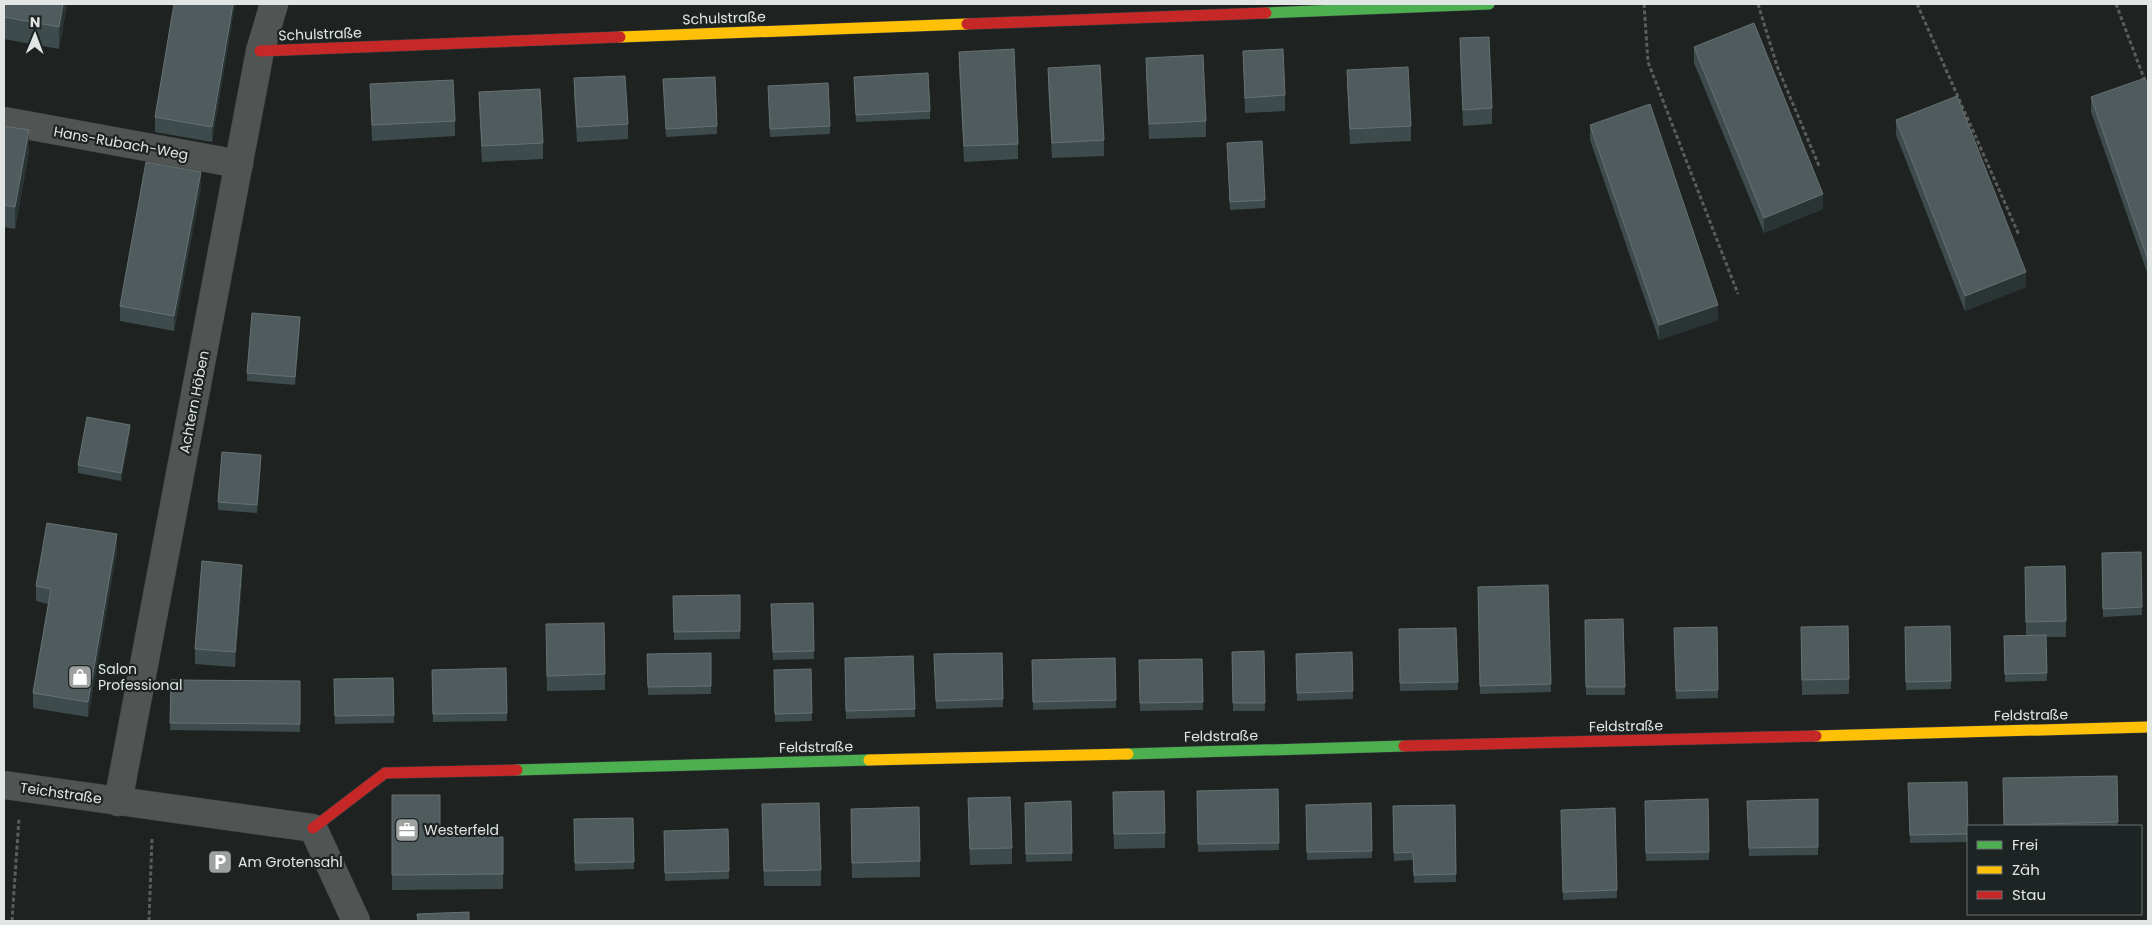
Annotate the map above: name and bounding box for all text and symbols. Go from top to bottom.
street label: Schulstraße [682,7,766,29]
north arrow [10,10,60,60]
text: N [30,12,41,32]
street label: Schulstraße [278,23,362,45]
street label: Hans-Rubach-Weg [52,121,190,165]
street label: Achtern Höben [174,349,214,455]
place label: Salon Professional [98,659,182,695]
shop icon: Salon Professional [67,664,93,690]
street label: Feldstraße [1994,704,2068,726]
street label: Feldstraße [1589,715,1663,737]
street label: Feldstraße [1184,725,1258,747]
street label: Feldstraße [779,736,853,758]
street label: Teichstraße [19,777,104,809]
office icon: Westerfeld [394,817,420,843]
place label: Westerfeld [424,820,499,840]
legend [1967,825,2142,915]
text: Frei [2012,834,2038,855]
parking icon: Am Grotensahl [207,849,233,875]
place label: Am Grotensahl [238,852,343,872]
text: Zäh [2012,859,2040,880]
text: Stau [2012,884,2046,905]

